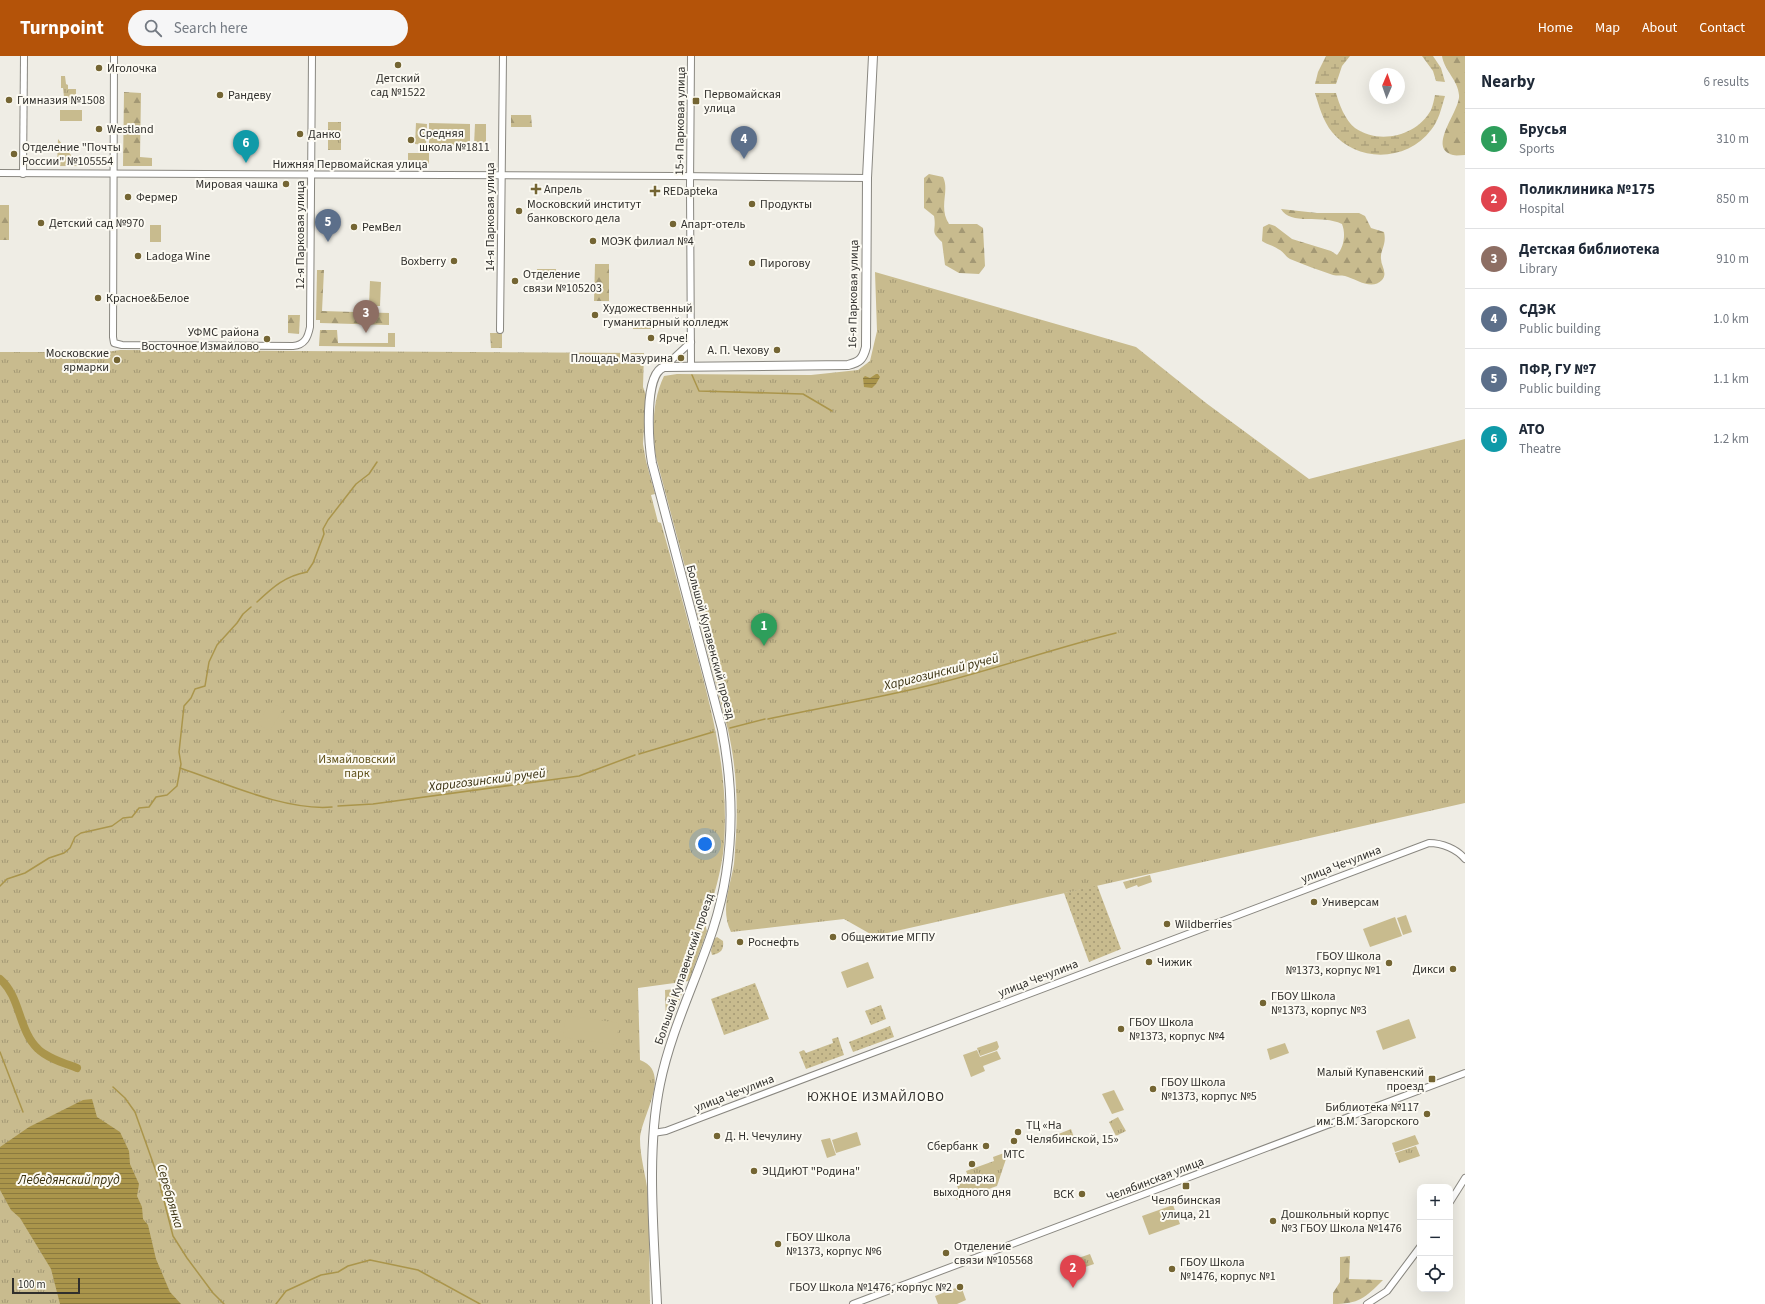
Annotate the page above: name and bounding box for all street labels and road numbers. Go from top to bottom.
street label: 15-я Парковая улица [671,66,690,176]
street label: Нижняя Первомайская улица [272,156,428,173]
street label: 14-я Парковая улица [482,163,499,271]
street label: 12-я Парковая улица [292,181,309,289]
street label: 16-я Парковая улица [844,239,863,349]
street label: Большой Купавенский проезд [682,563,739,722]
street label: улица Чечулина [1299,841,1384,888]
street label: Большой Купавенский проезд [651,891,719,1047]
street label: улица Чечулина [996,955,1081,1002]
street label: улица Чечулина [692,1070,777,1117]
street label: Челябинская улица [1104,1153,1206,1206]

